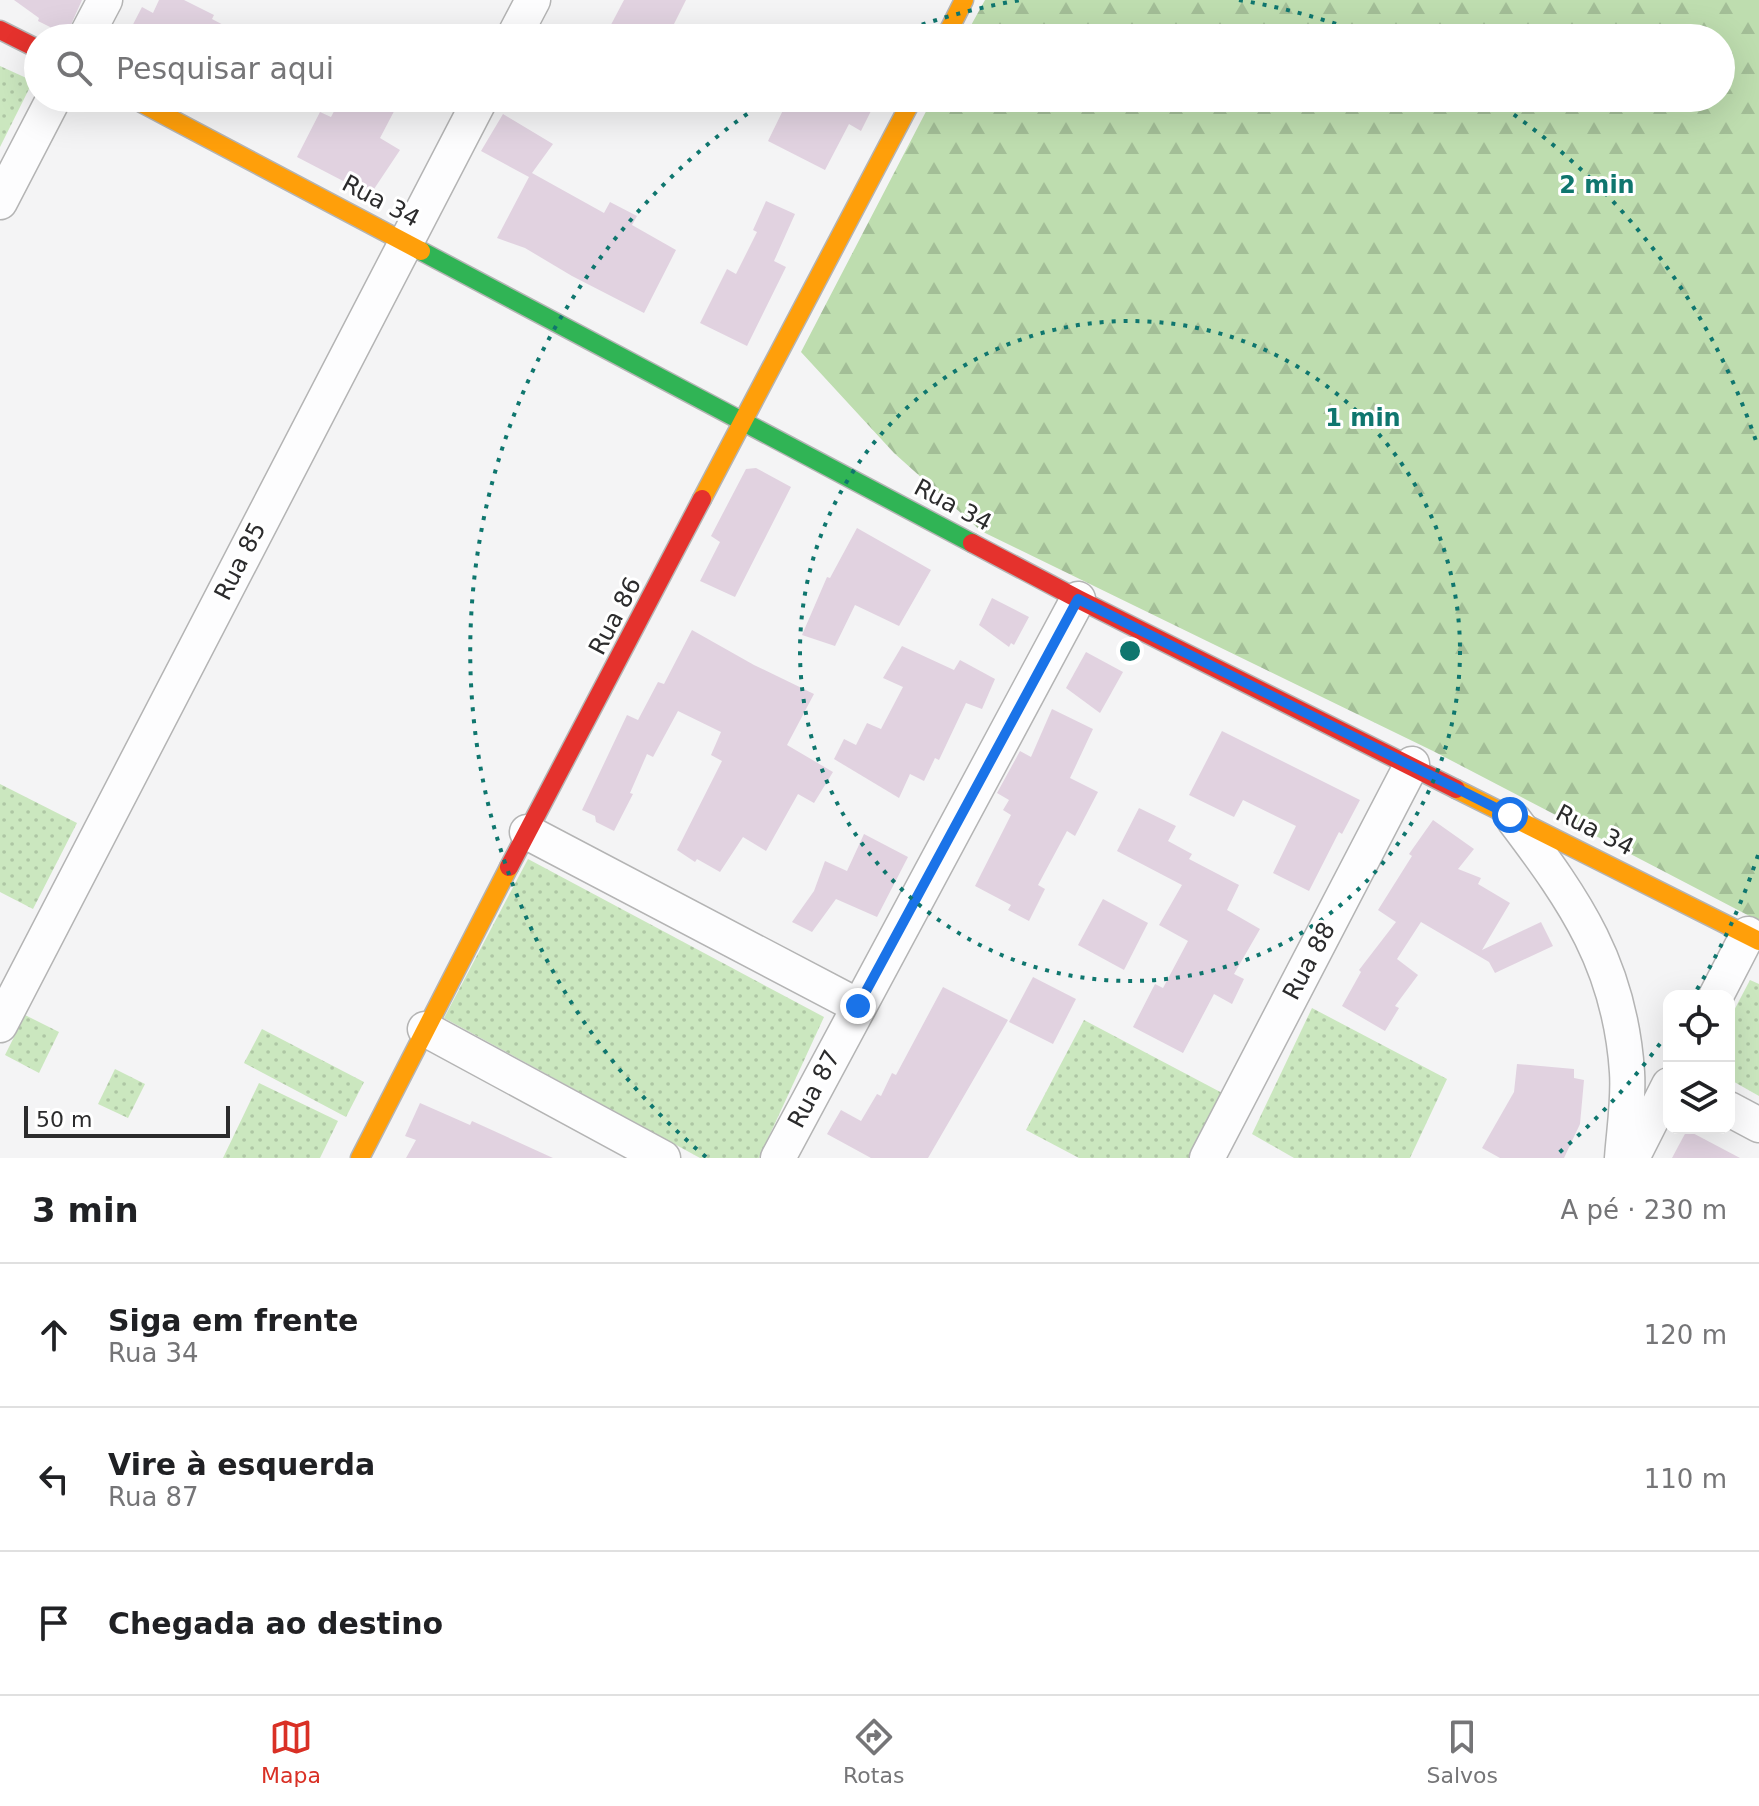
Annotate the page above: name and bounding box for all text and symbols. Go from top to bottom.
search box [24,24,1735,112]
icon: search [52,46,96,90]
text: Pesquisar aqui [116,51,334,86]
street label: Rua 34 [337,169,425,233]
text: 2 min [1559,171,1635,199]
text: 1 min [1325,404,1401,432]
street label: Rua 34 [909,473,997,537]
street label: Rua 85 [209,517,271,605]
street label: Rua 86 [583,572,647,660]
centre of rings [1116,637,1144,665]
route start [1492,797,1528,833]
street label: Rua 34 [1551,799,1639,861]
street label: Rua 88 [1277,917,1341,1005]
route end [840,988,876,1024]
map controls [1663,990,1735,1134]
button: locate [1663,990,1735,1062]
street label: Rua 87 [782,1045,846,1133]
button: layers [1663,1062,1735,1134]
scale bar [24,1102,230,1138]
text: 50 m [36,1107,92,1132]
text: 3 min [32,1190,139,1230]
text: A pé · 230 m [1560,1195,1727,1225]
text: Siga em frente [108,1303,358,1338]
icon: ahead [32,1313,76,1357]
text: 120 m [1644,1320,1727,1350]
text: Rua 34 [108,1338,199,1368]
text: Vire à esquerda [108,1447,375,1482]
icon: left [32,1457,76,1501]
text: 110 m [1644,1464,1727,1494]
text: Rua 87 [108,1482,199,1512]
icon: arrive [32,1601,76,1645]
text: Chegada ao destino [108,1606,443,1641]
tab: Mapa [261,1715,321,1788]
tab: Rotas [843,1715,904,1788]
tab: Salvos [1426,1715,1498,1788]

